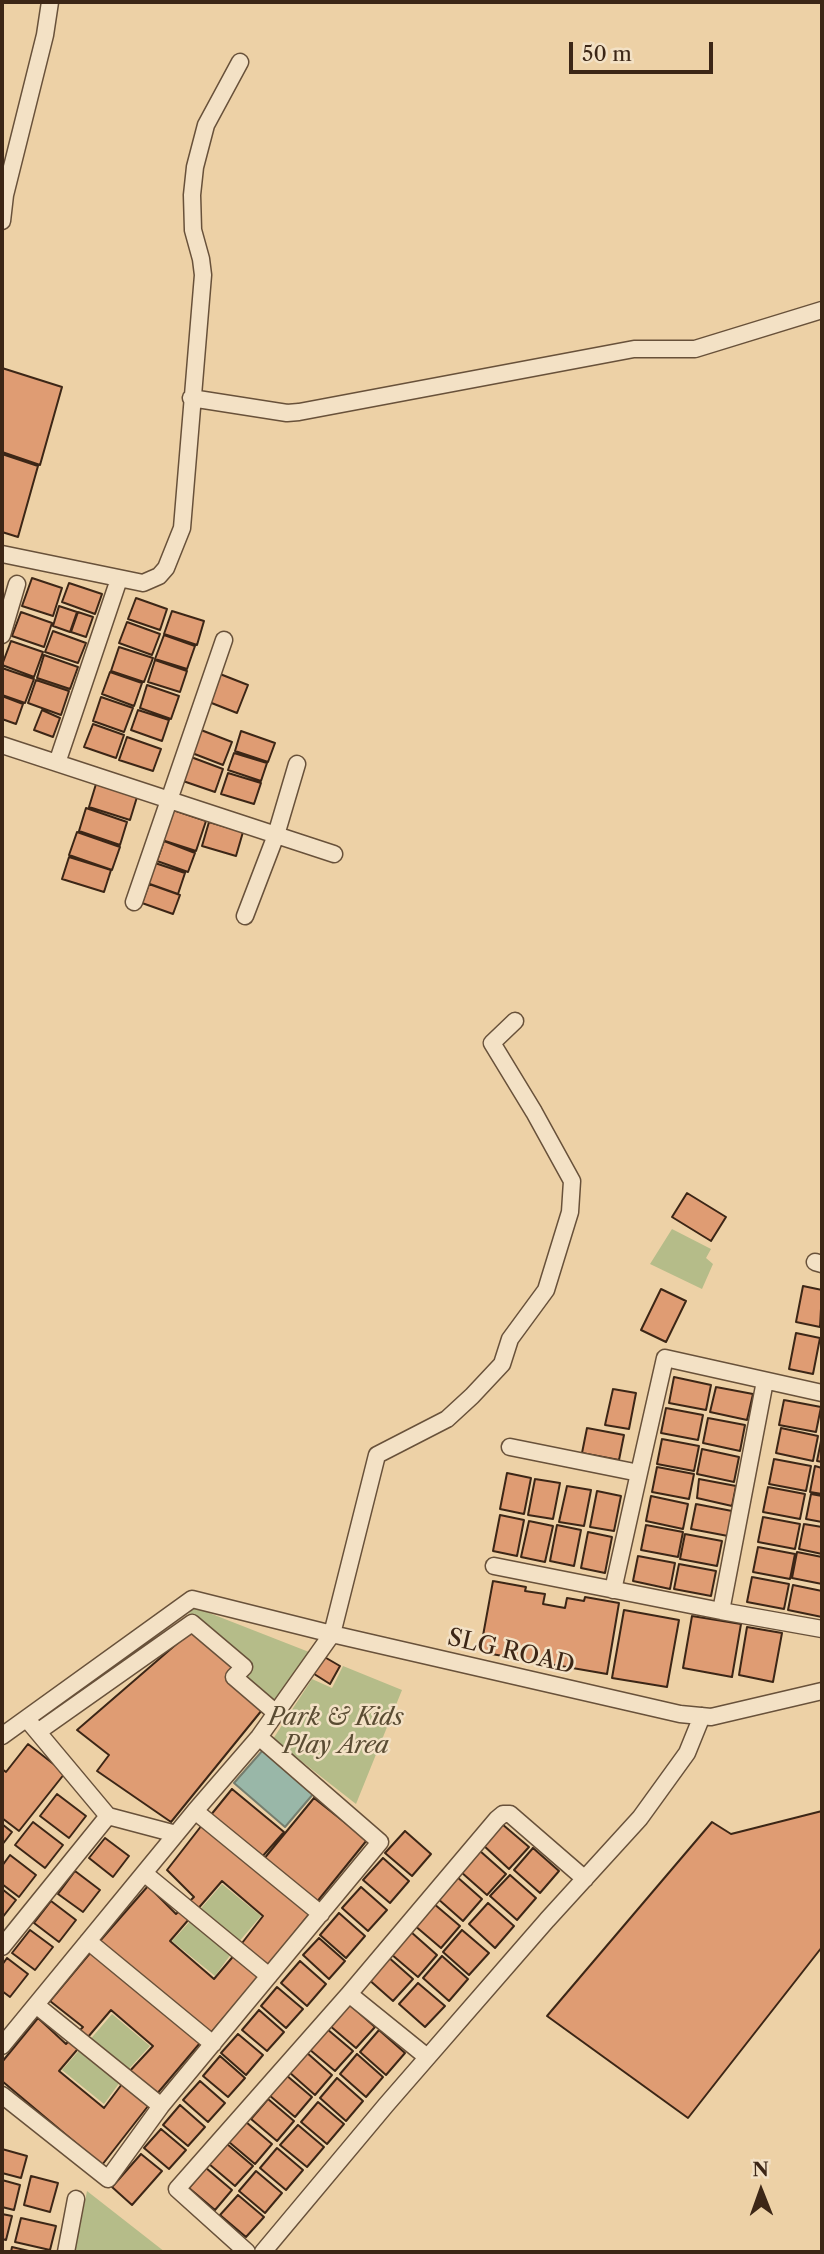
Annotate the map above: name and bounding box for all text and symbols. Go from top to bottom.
scale bar [572,28,716,72]
text: 50 m [582,41,632,66]
street label: SLG ROAD [445,1623,577,1681]
park label: Park & Kids Play Area [268,1704,404,1760]
north arrow [726,2156,796,2226]
text: N [752,2158,769,2181]

